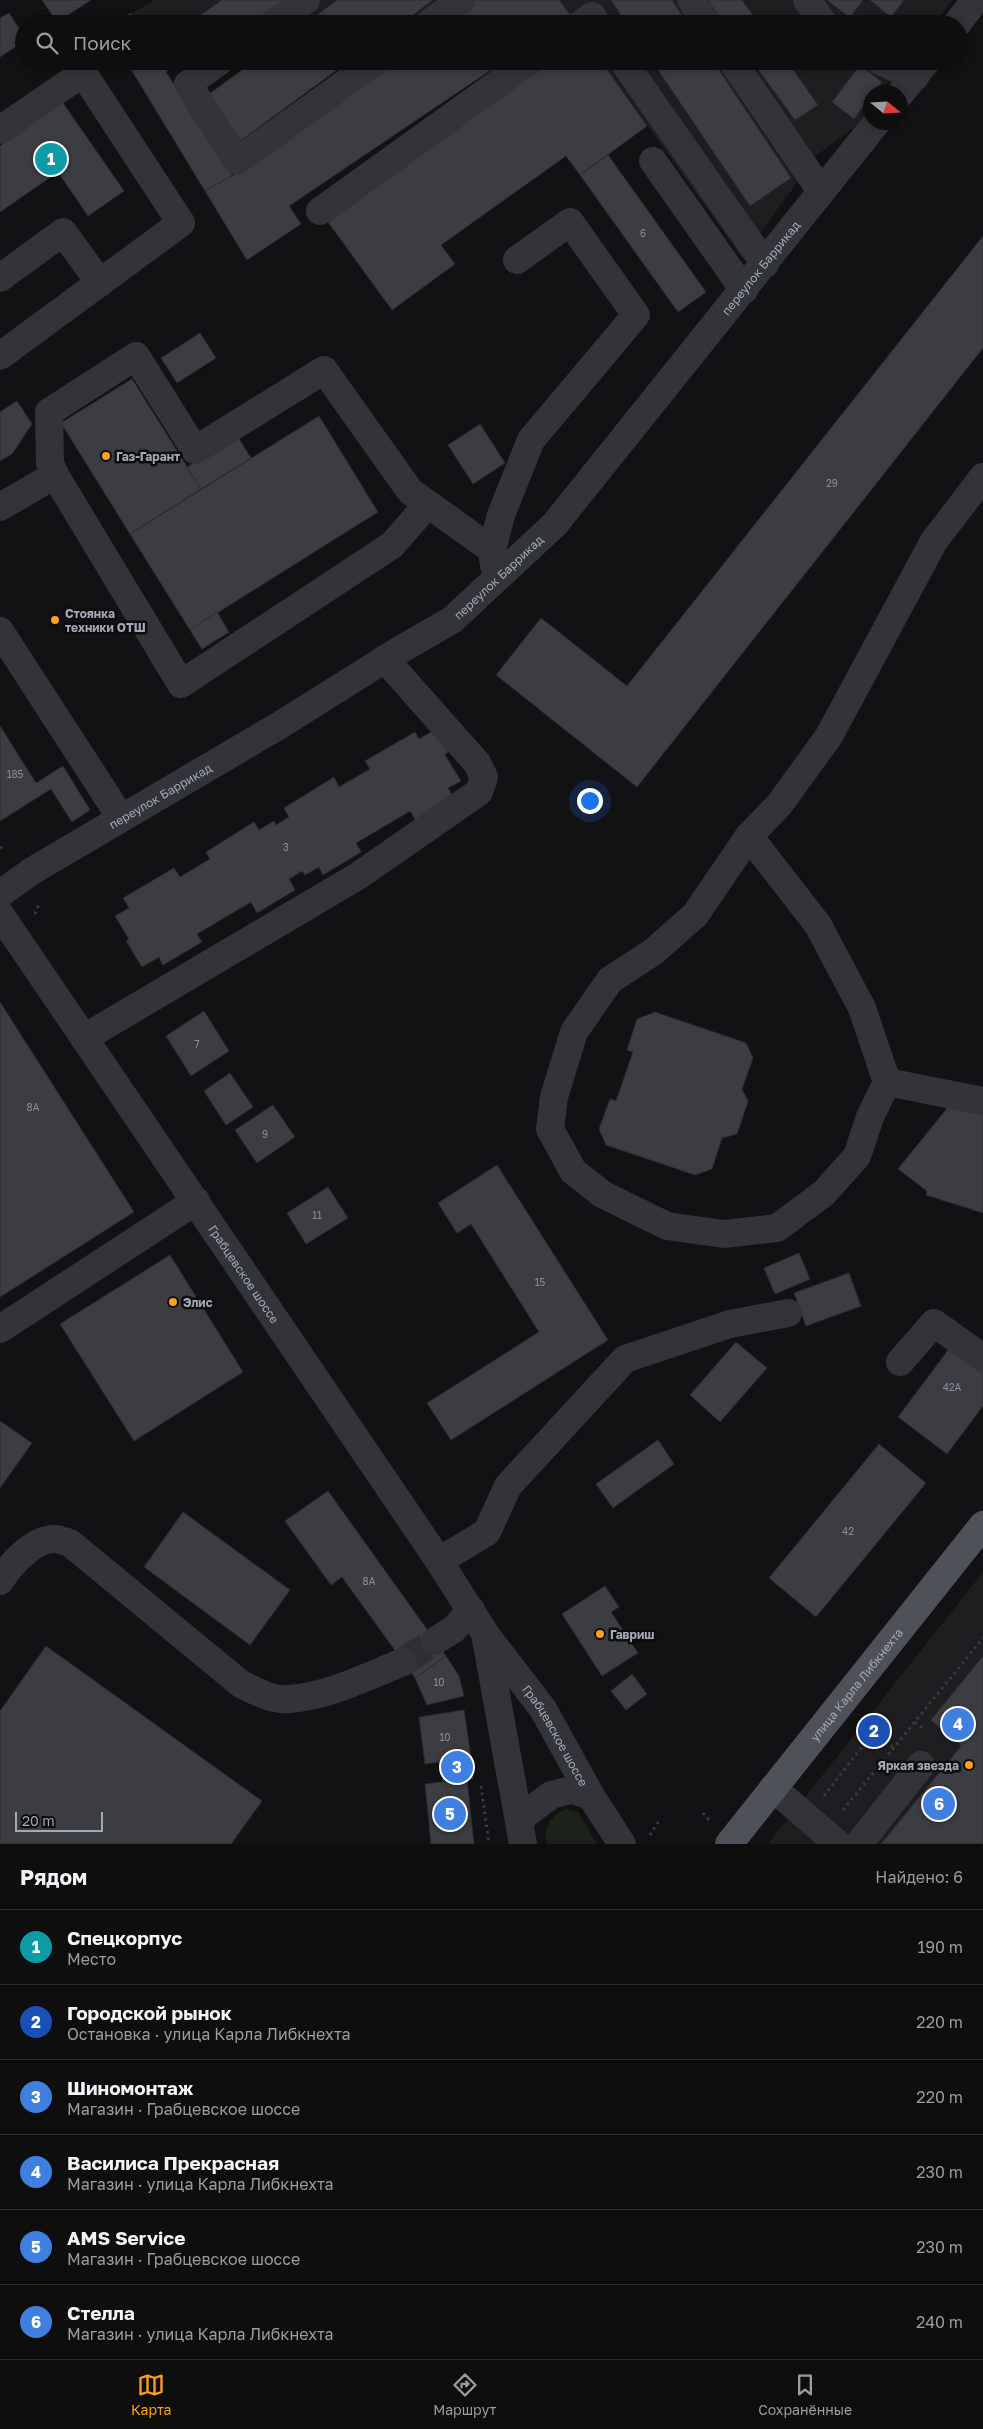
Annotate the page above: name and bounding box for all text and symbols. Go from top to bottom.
search box [15,15,968,70]
icon: search [33,29,61,57]
text: Поиск [73,31,132,54]
north arrow [863,85,908,130]
pin: 1 [35,140,67,178]
street label: переулок Баррикад [718,217,803,318]
house number: 6 [640,227,646,239]
place label: Газ-Гарант [116,449,180,464]
marker: Газ-Гарант [100,450,112,462]
house number: 29 [826,477,838,489]
street label: переулок Баррикад [450,532,546,622]
place label: Стоянка техники ОТШ [65,606,146,635]
marker: Стоянка техники ОТШ [49,614,61,626]
street label: переулок Баррикад [106,760,214,832]
house number: 185 [7,768,24,780]
your location [577,788,603,814]
house number: 3 [283,841,289,853]
house number: 7 [194,1038,200,1050]
house number: 8А [27,1101,40,1113]
house number: 9 [262,1128,268,1140]
house number: 11 [312,1209,322,1221]
street label: Грабцевское шоссе [206,1222,283,1326]
house number: 15 [535,1276,546,1288]
place label: Элис [183,1295,213,1310]
marker: Элис [167,1296,179,1308]
house number: 42А [943,1381,962,1393]
house number: 42 [842,1525,854,1537]
house number: 8А [363,1575,376,1587]
street label: улица Карла Либкнехта [806,1625,906,1744]
place label: Гавриш [610,1627,654,1642]
marker: Гавриш [594,1628,606,1640]
house number: 10 [433,1676,445,1688]
street label: Грабцевское шоссе [520,1682,591,1789]
pin: 4 [942,1705,974,1743]
pin: 2 [858,1712,890,1750]
house number: 10 [439,1731,451,1743]
pin: 3 [441,1748,473,1786]
place label: Яркая звезда [877,1758,959,1773]
marker: Яркая звезда [963,1759,975,1771]
pin: 6 [923,1785,955,1823]
pin: 5 [434,1795,466,1833]
scale bar [15,1809,102,1832]
text: 20 m [22,1812,55,1829]
text: Рядом [20,1864,87,1890]
text: Найдено: 6 [875,1867,963,1887]
text: Спецкорпус [67,1926,182,1949]
text: 1 [32,1937,40,1957]
text: 190 m [917,1937,963,1957]
text: Место [67,1949,116,1969]
text: Городской рынок [67,2001,232,2024]
text: 2 [31,2012,41,2032]
text: 220 m [916,2012,963,2032]
text: Остановка · улица Карла Либкнехта [67,2024,350,2044]
text: Шиномонтаж [67,2076,193,2099]
text: 3 [31,2087,41,2107]
text: 220 m [916,2087,963,2107]
text: Магазин · Грабцевское шоссе [67,2099,300,2119]
text: Василиса Прекрасная [67,2151,279,2174]
text: 4 [31,2162,41,2182]
text: 230 m [916,2162,963,2182]
text: Магазин · улица Карла Либкнехта [67,2174,334,2194]
text: AMS Service [67,2226,185,2249]
text: 5 [31,2237,41,2257]
text: 230 m [916,2237,963,2257]
text: Магазин · Грабцевское шоссе [67,2249,300,2269]
text: Стелла [67,2301,135,2324]
text: 6 [31,2312,41,2332]
text: 240 m [916,2312,963,2332]
text: Магазин · улица Карла Либкнехта [67,2324,334,2344]
tab: Карта [131,2371,171,2418]
tab: Маршрут [433,2371,496,2418]
tab: Сохранённые [758,2371,852,2418]

